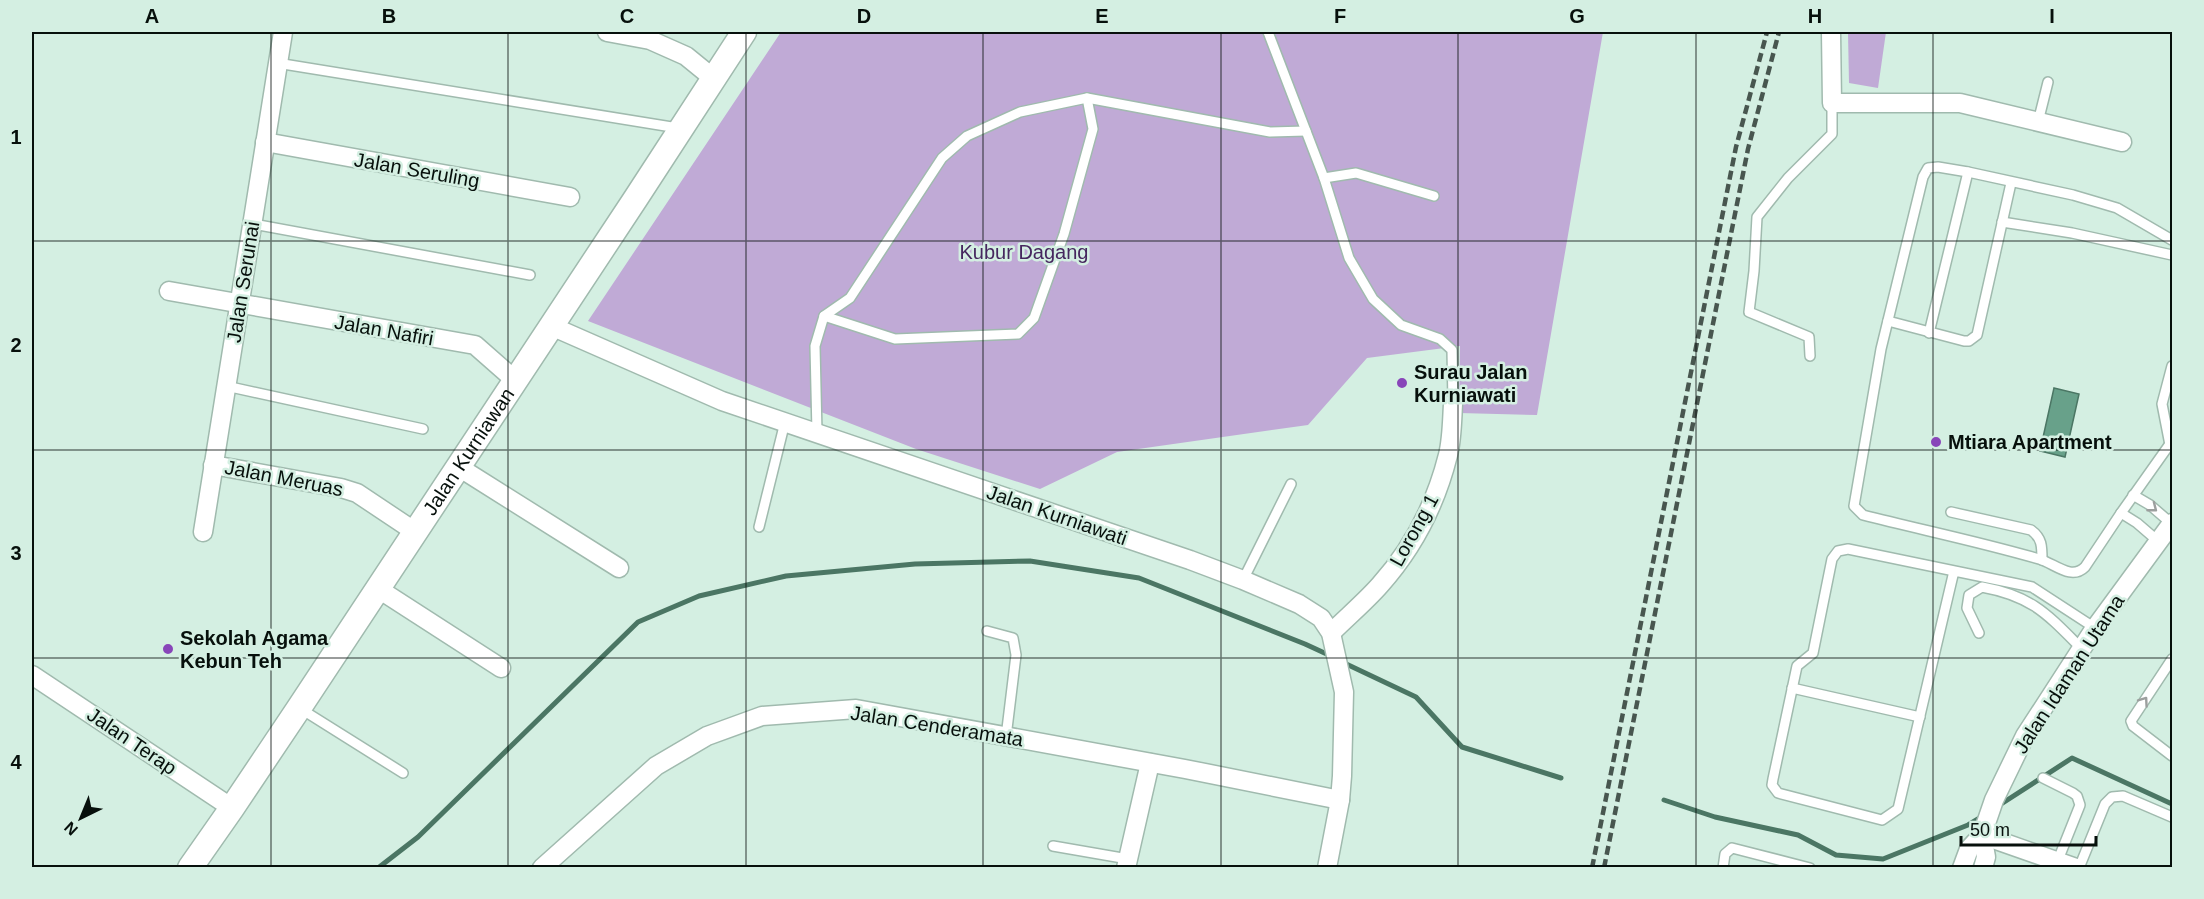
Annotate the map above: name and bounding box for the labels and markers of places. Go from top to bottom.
place label: Surau Jalan Kurniawati [1414,361,1527,406]
marker: Surau Jalan Kurniawati [1395,376,1409,390]
place label: Mtiara Apartment [1948,431,2112,453]
marker: Mtiara Apartment [1929,435,1943,449]
place label: Sekolah Agama Kebun Teh [180,627,329,672]
marker: Sekolah Agama Kebun Teh [161,642,175,656]

